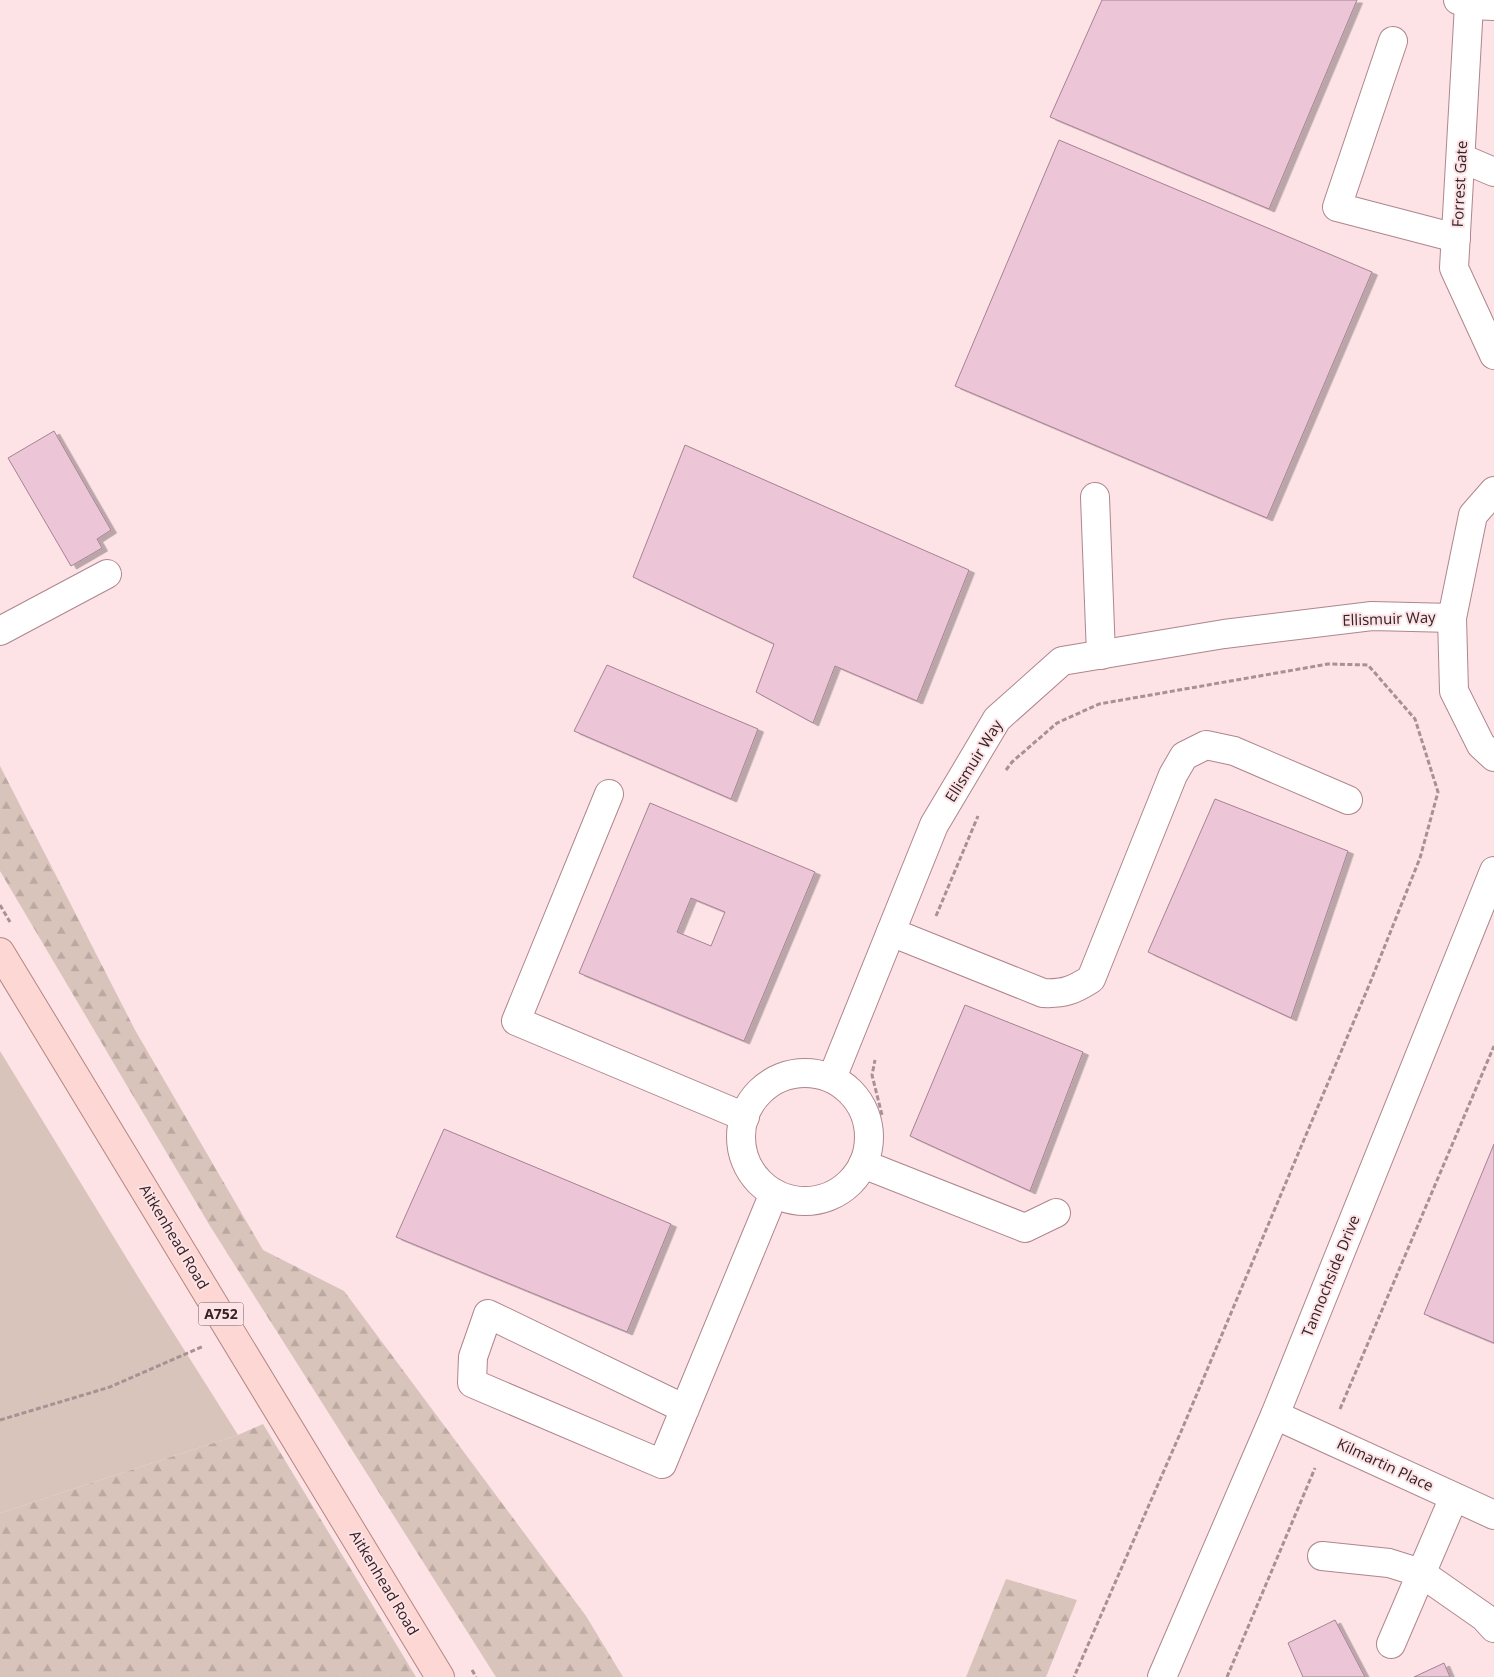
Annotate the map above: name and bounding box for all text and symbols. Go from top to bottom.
street label: Forrest Gate [1447,140,1471,228]
street label: Ellismuir Way [1342,606,1436,630]
street label: Ellismuir Way [940,715,1007,805]
street label: Aitkenhead Road [136,1180,214,1293]
street label: Tannochside Drive [1297,1212,1364,1339]
road number: A752 [198,1302,244,1326]
street label: Kilmartin Place [1334,1433,1437,1495]
street label: Aitkenhead Road [346,1526,424,1639]

